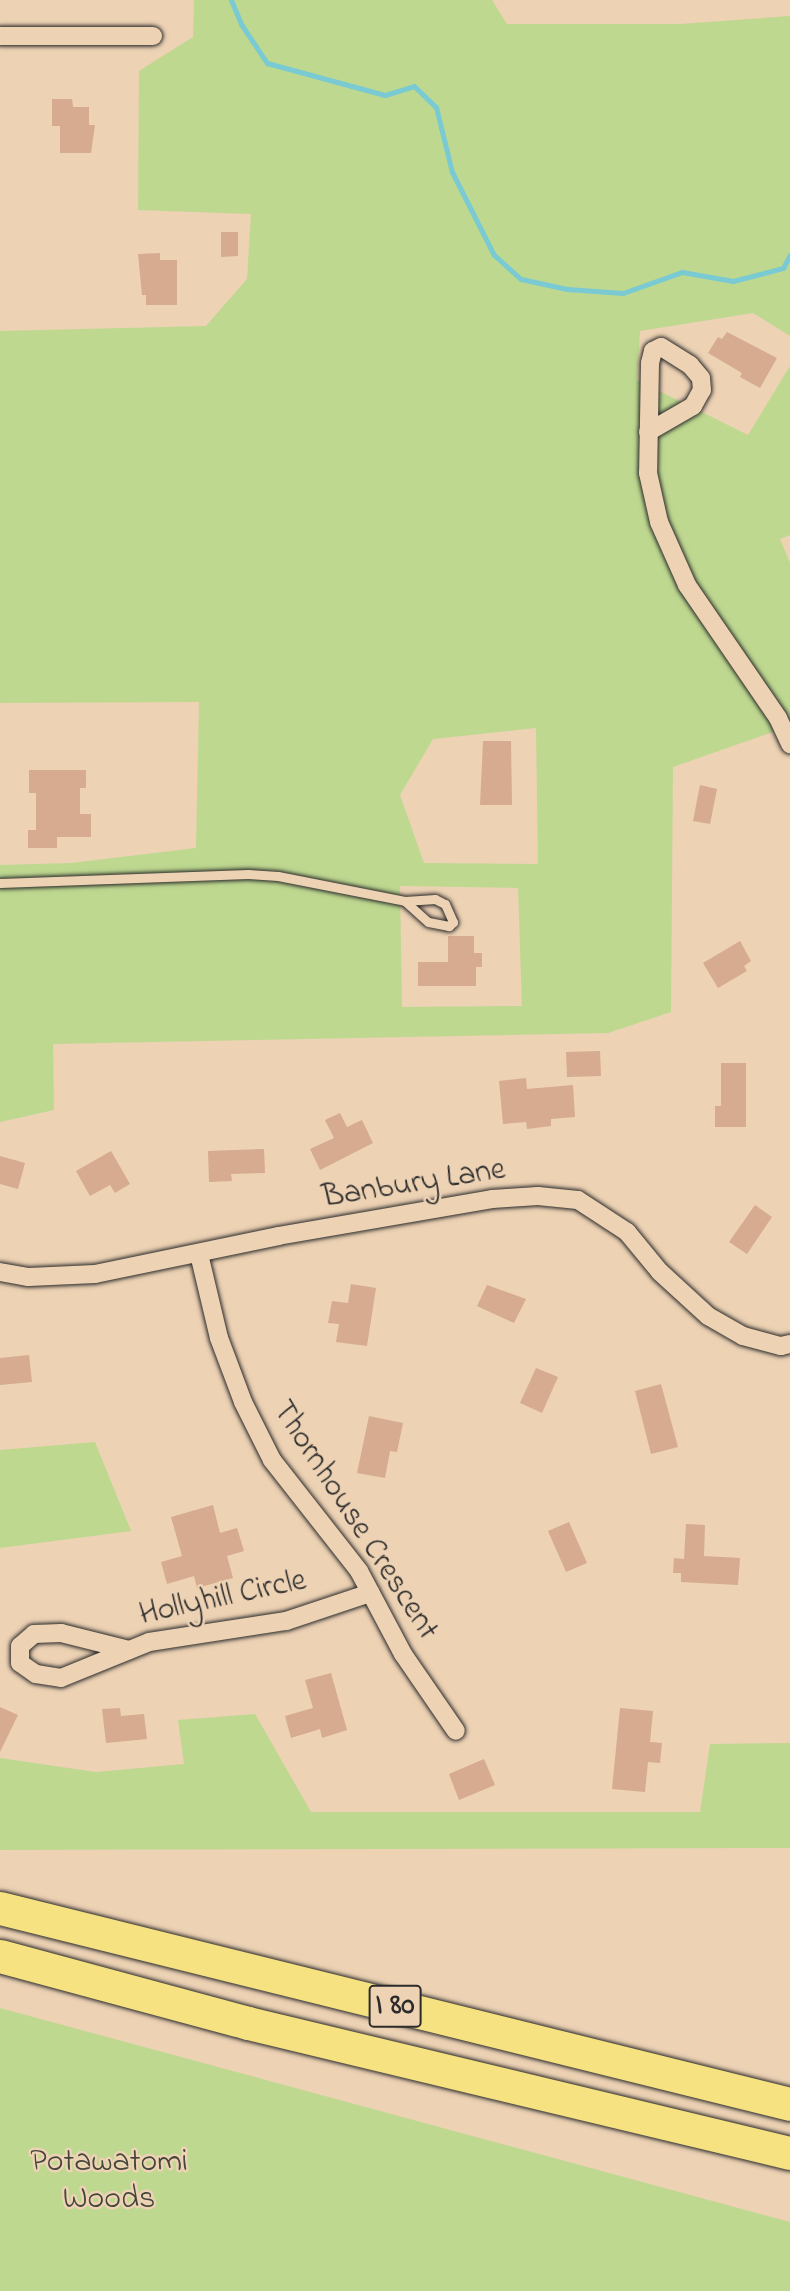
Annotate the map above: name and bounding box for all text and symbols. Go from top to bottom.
street label: Banbury Lane [320,1152,508,1218]
street label: Thornhouse Crescent [262,1394,446,1648]
street label: Hollyhill Circle [136,1563,310,1635]
road number: I 80 [367,1980,423,2032]
park label: Potawatomi Woods [30,2145,188,2220]

